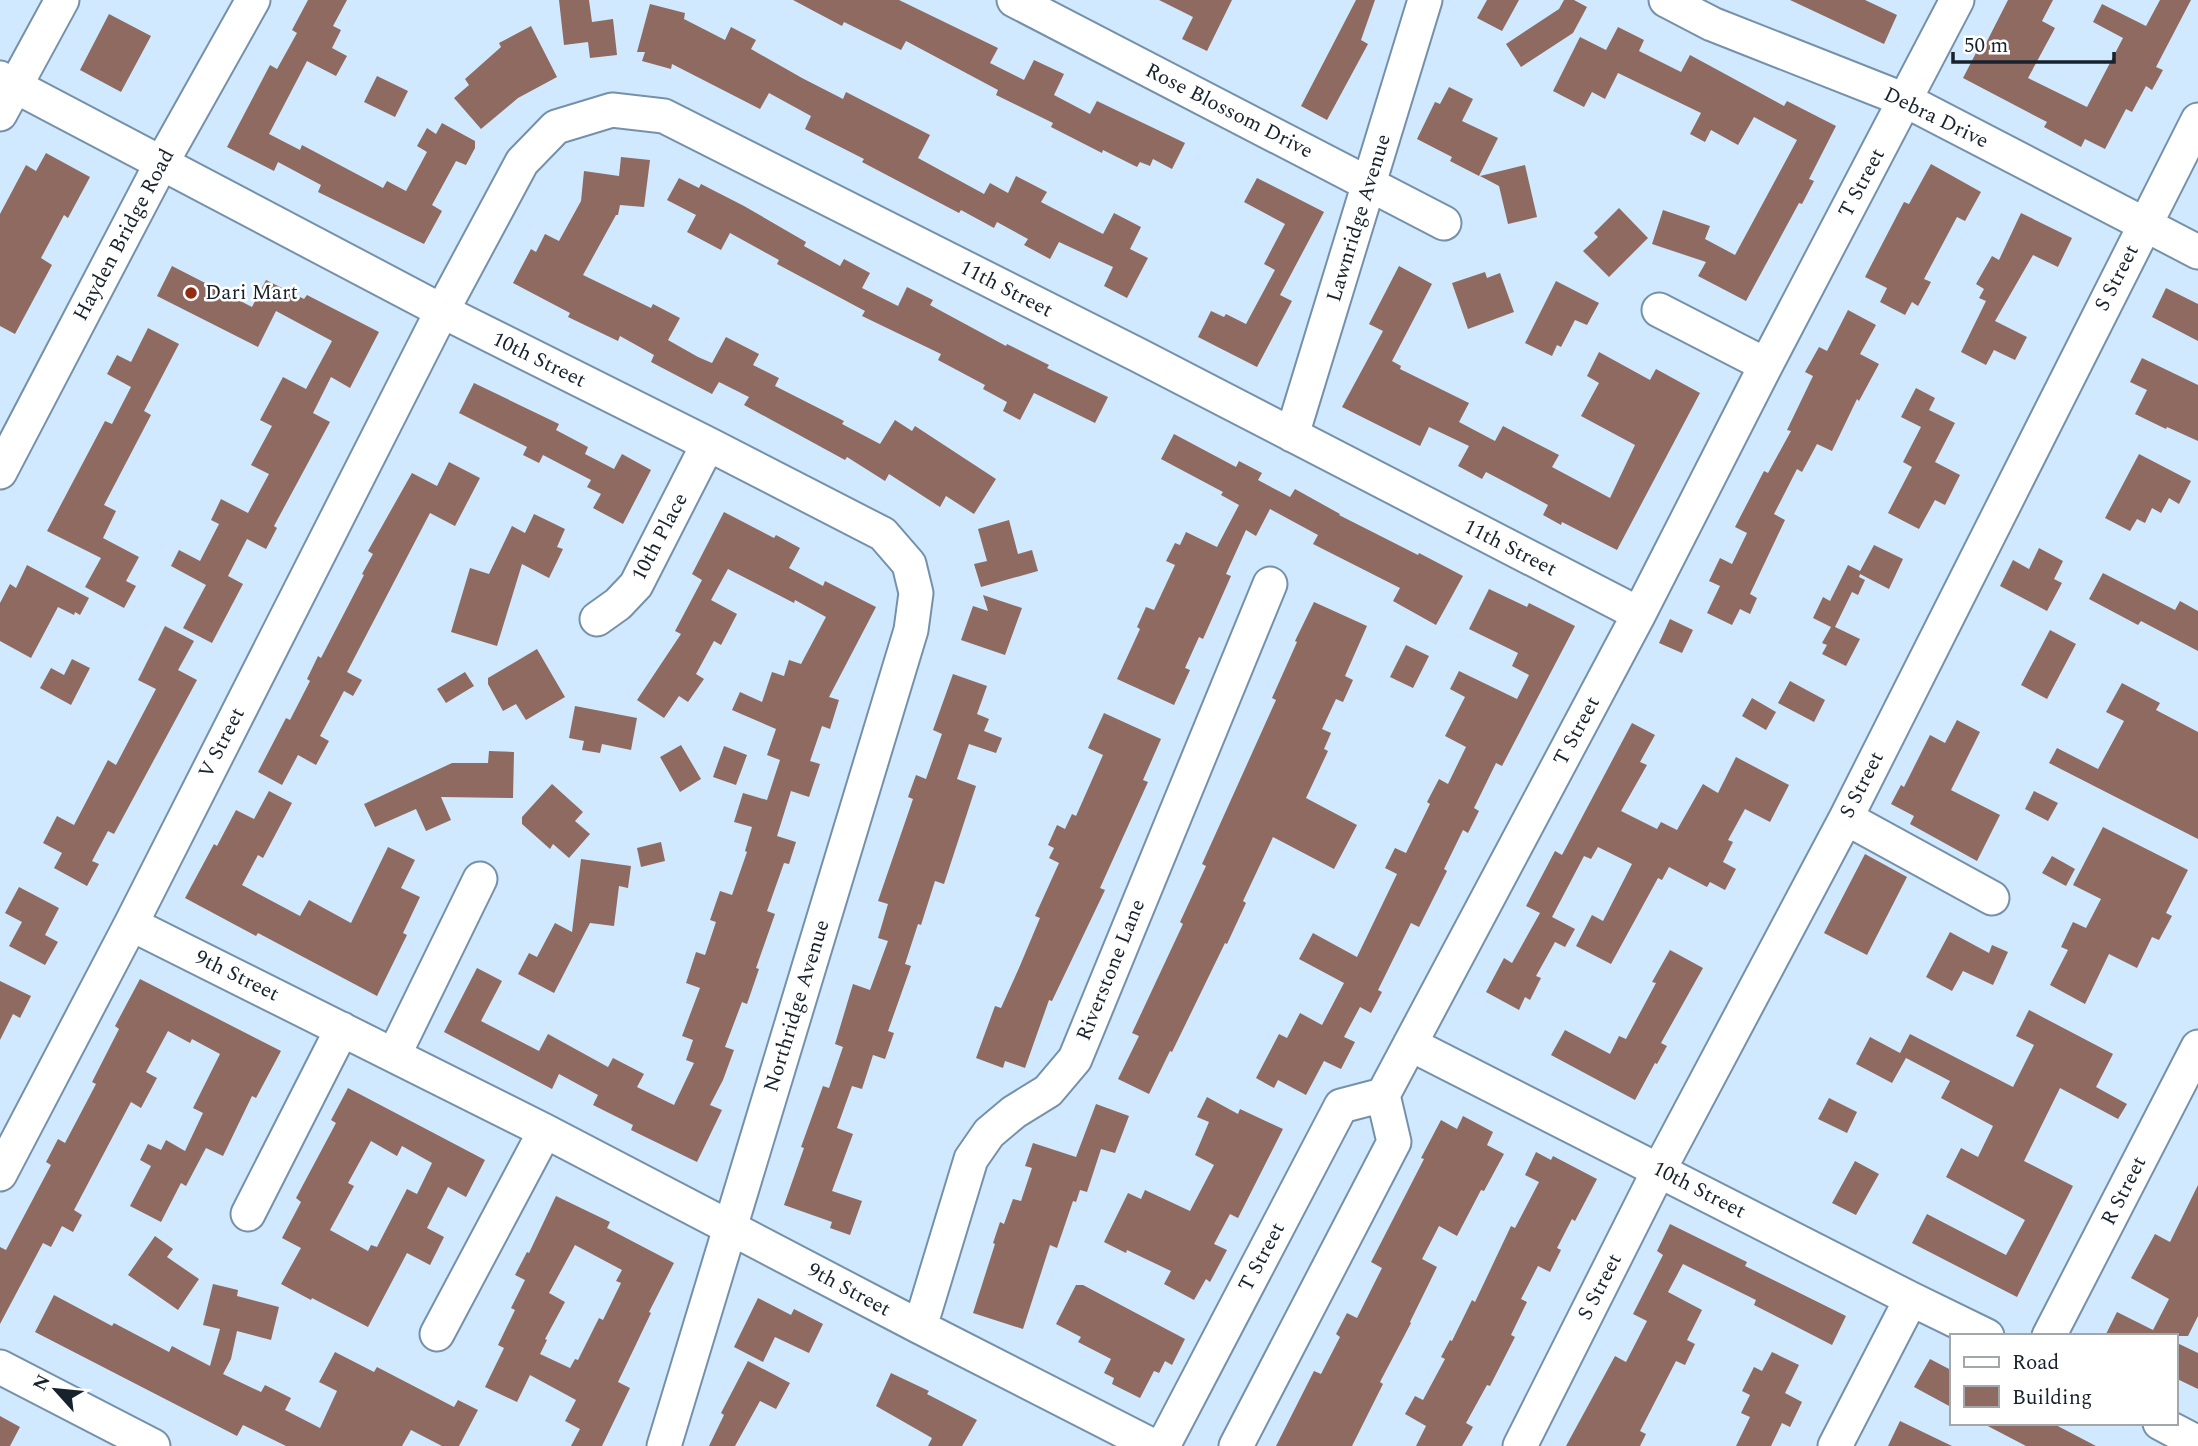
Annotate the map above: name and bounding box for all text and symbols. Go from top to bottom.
scale bar [1953,21,2114,65]
text: 50 m [1964,30,2008,62]
street label: Rose Blossom Drive [1139,55,1319,167]
street label: Debra Drive [1878,79,1994,157]
street label: Lawnridge Avenue [1318,130,1400,306]
street label: Hayden Bridge Road [65,143,183,327]
street label: T Street [1830,143,1894,223]
street label: S Street [2087,239,2147,317]
street label: 11th Street [954,252,1058,326]
place label: Dari Mart [205,277,298,309]
marker: Dari Mart [183,285,199,301]
street label: 10th Street [487,323,591,397]
street label: 10th Place [623,487,697,587]
street label: 11th Street [1458,511,1562,585]
street label: T Street [1545,691,1609,771]
street label: V Street [191,702,253,784]
street label: S Street [1832,746,1892,824]
street label: Riverstone Lane [1068,894,1154,1046]
street label: Northridge Avenue [756,916,838,1096]
street label: 9th Street [189,942,285,1010]
street label: R Street [2093,1151,2155,1231]
street label: 10th Street [1647,1153,1751,1227]
street label: T Street [1230,1217,1294,1297]
street label: S Street [1570,1248,1630,1326]
street label: 9th Street [802,1255,896,1325]
legend [1950,1334,2177,1425]
text: Road [2012,1347,2059,1379]
north arrow [21,1355,91,1425]
text: N [26,1369,59,1396]
text: Building [2012,1382,2092,1414]

